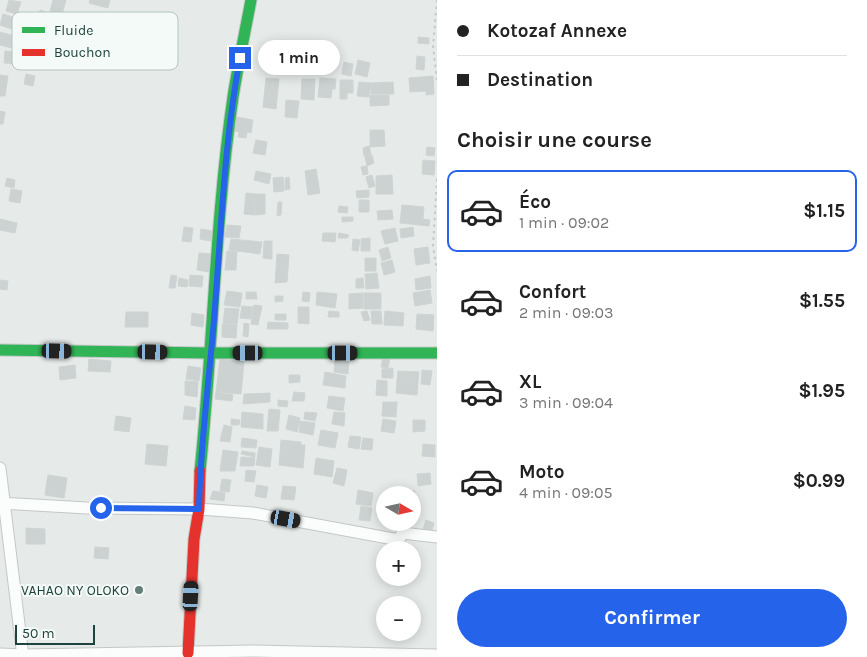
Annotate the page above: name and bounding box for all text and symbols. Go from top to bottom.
legend [12,12,178,70]
text: Kotozaf Annexe [487,20,627,42]
text: Fluide [54,22,93,39]
callout: 1 min [258,40,340,76]
text: Bouchon [54,44,111,61]
route end [229,47,251,69]
text: 1 min [279,48,319,67]
text: Destination [487,69,593,91]
text: Choisir une course [457,127,652,153]
icon: car [459,189,504,234]
text: Éco [519,191,551,213]
text: $1.15 [803,200,845,222]
text: 1 min · 09:02 [519,213,609,232]
icon: car [459,279,504,324]
text: Confort [519,281,586,303]
text: $1.55 [799,290,845,312]
text: 2 min · 09:03 [519,303,613,322]
car [41,343,72,359]
car [137,344,168,360]
car [233,346,263,361]
car [328,346,358,361]
icon: car [459,369,504,414]
text: XL [519,371,541,393]
text: $1.95 [798,380,845,402]
text: 3 min · 09:04 [519,393,613,412]
icon: car [459,459,504,504]
text: Moto [519,461,565,483]
text: $0.99 [793,470,845,492]
text: 4 min · 09:05 [519,483,613,502]
north arrow [376,486,421,531]
map controls [376,486,421,641]
route start [90,497,112,519]
car [269,509,302,529]
button: + [376,541,421,586]
car [182,581,199,611]
place label: VAHAO NY OLOKO [21,582,129,599]
marker: VAHAO NY OLOKO [133,584,145,596]
button: Confirmer [457,589,847,647]
button: − [376,596,421,641]
scale bar [15,622,95,645]
text: 50 m [22,625,55,642]

